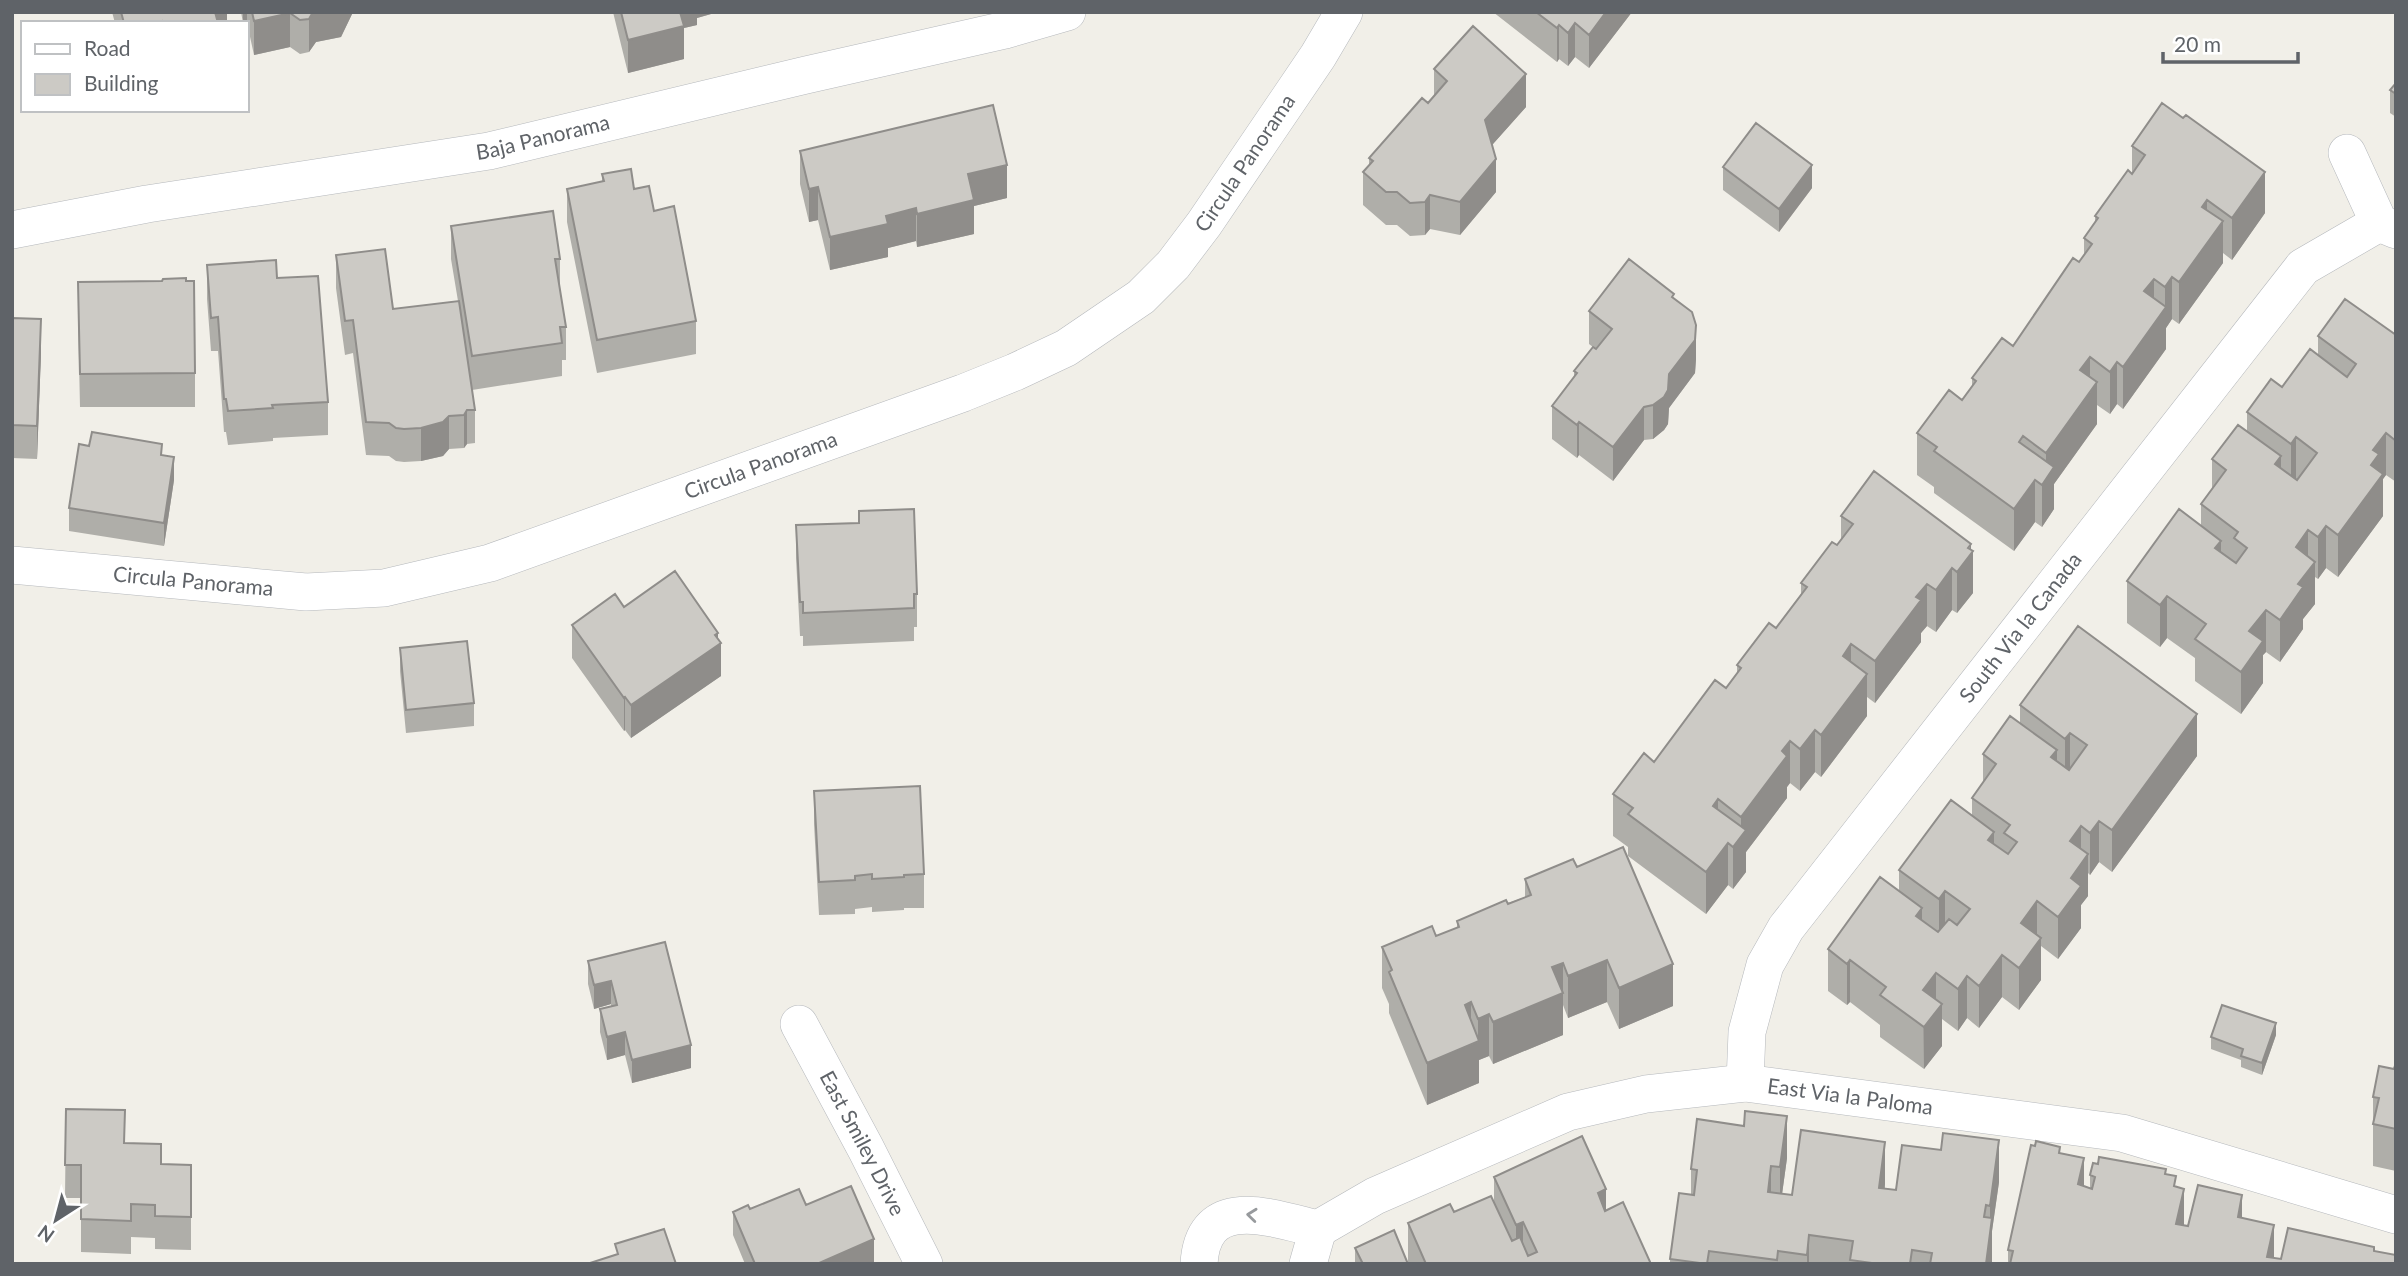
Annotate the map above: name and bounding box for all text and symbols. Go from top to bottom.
legend [21,21,248,112]
scale bar [2163,21,2298,65]
text: 20 m [2174,31,2221,56]
text: Road [84,35,131,60]
text: Building [84,70,159,95]
street label: Circula Panorama [1189,89,1299,236]
street label: Baja Panorama [474,109,612,164]
street label: Circula Panorama [680,425,840,503]
street label: South Via la Canada [1953,547,2086,707]
street label: Circula Panorama [112,560,275,600]
street label: East Smiley Drive [815,1066,911,1219]
street label: East Via la Paloma [1766,1072,1935,1119]
north arrow [21,1185,91,1255]
one-way arrow [1246,1208,1257,1223]
text: N [33,1221,58,1248]

